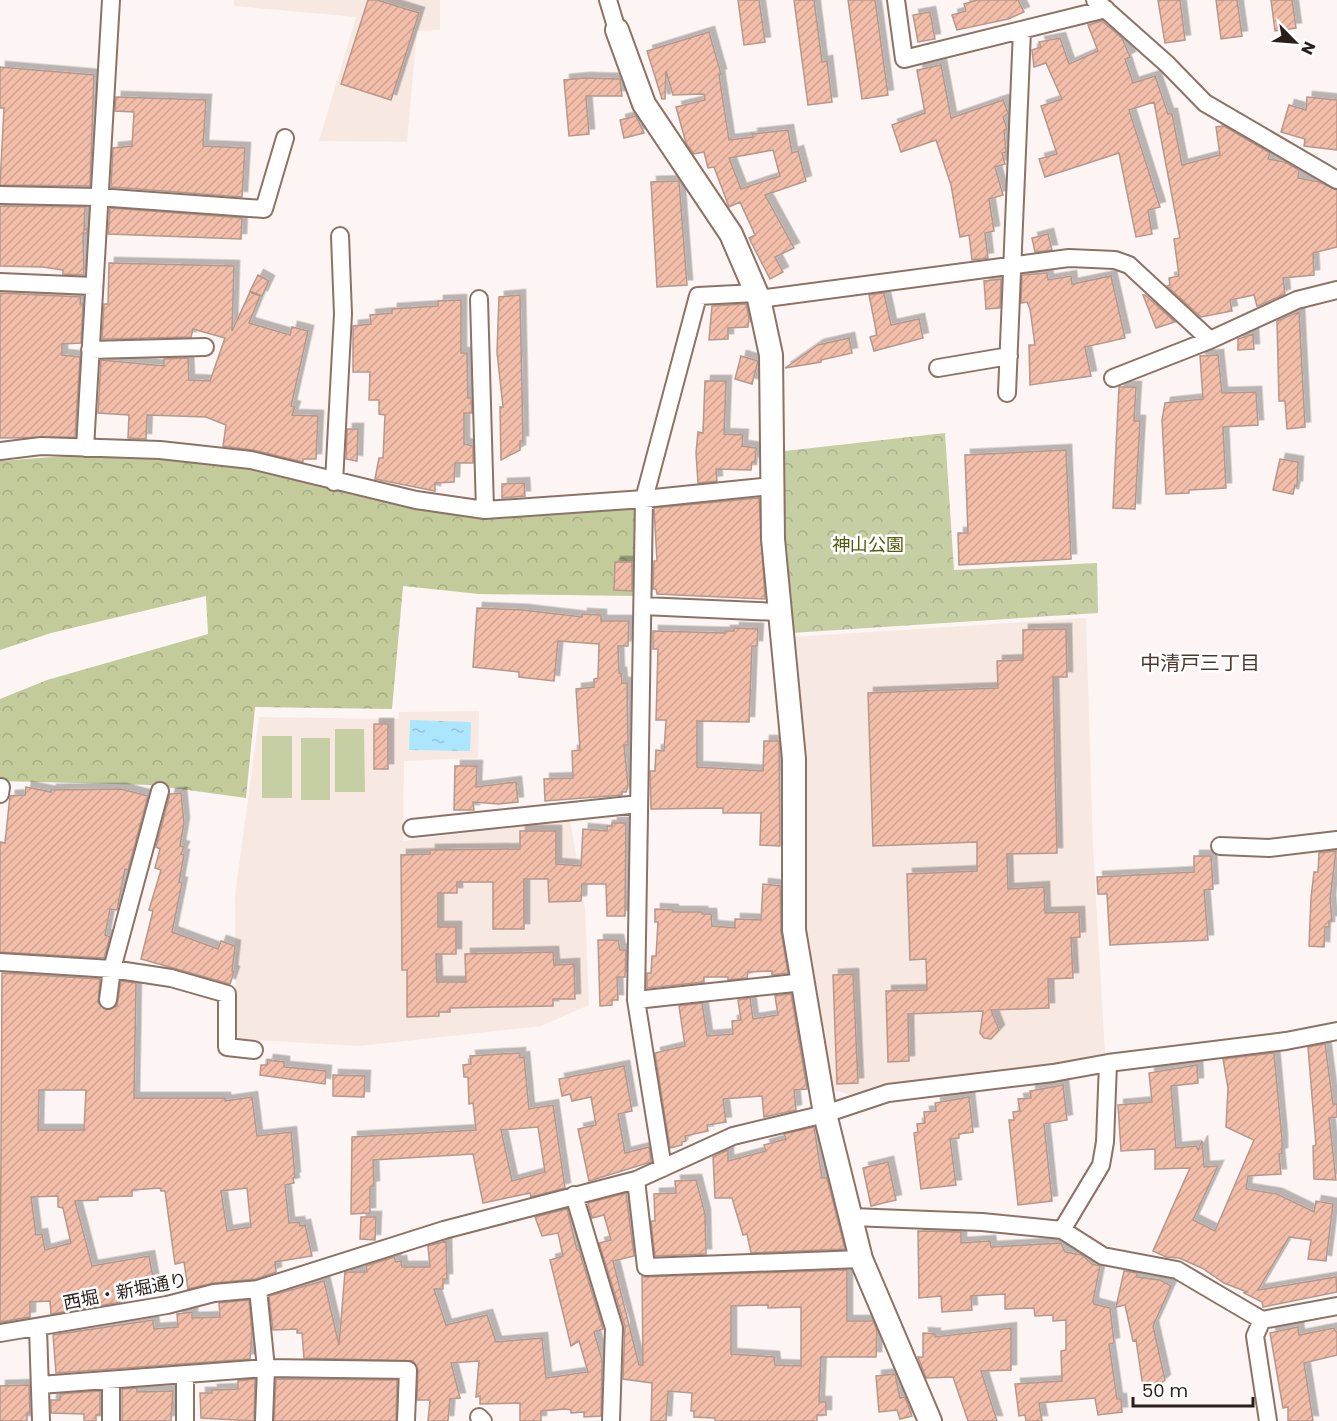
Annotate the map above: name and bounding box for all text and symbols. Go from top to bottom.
north arrow [1265,12,1325,72]
text: N [1295,38,1321,58]
park label: 神山公園 [832,532,904,557]
district label: 中清戸三丁目 [1140,649,1260,677]
street label: 西堀・新堀通り [61,1267,189,1315]
scale bar [1133,1370,1253,1408]
text: 50 m [1142,1378,1188,1403]

